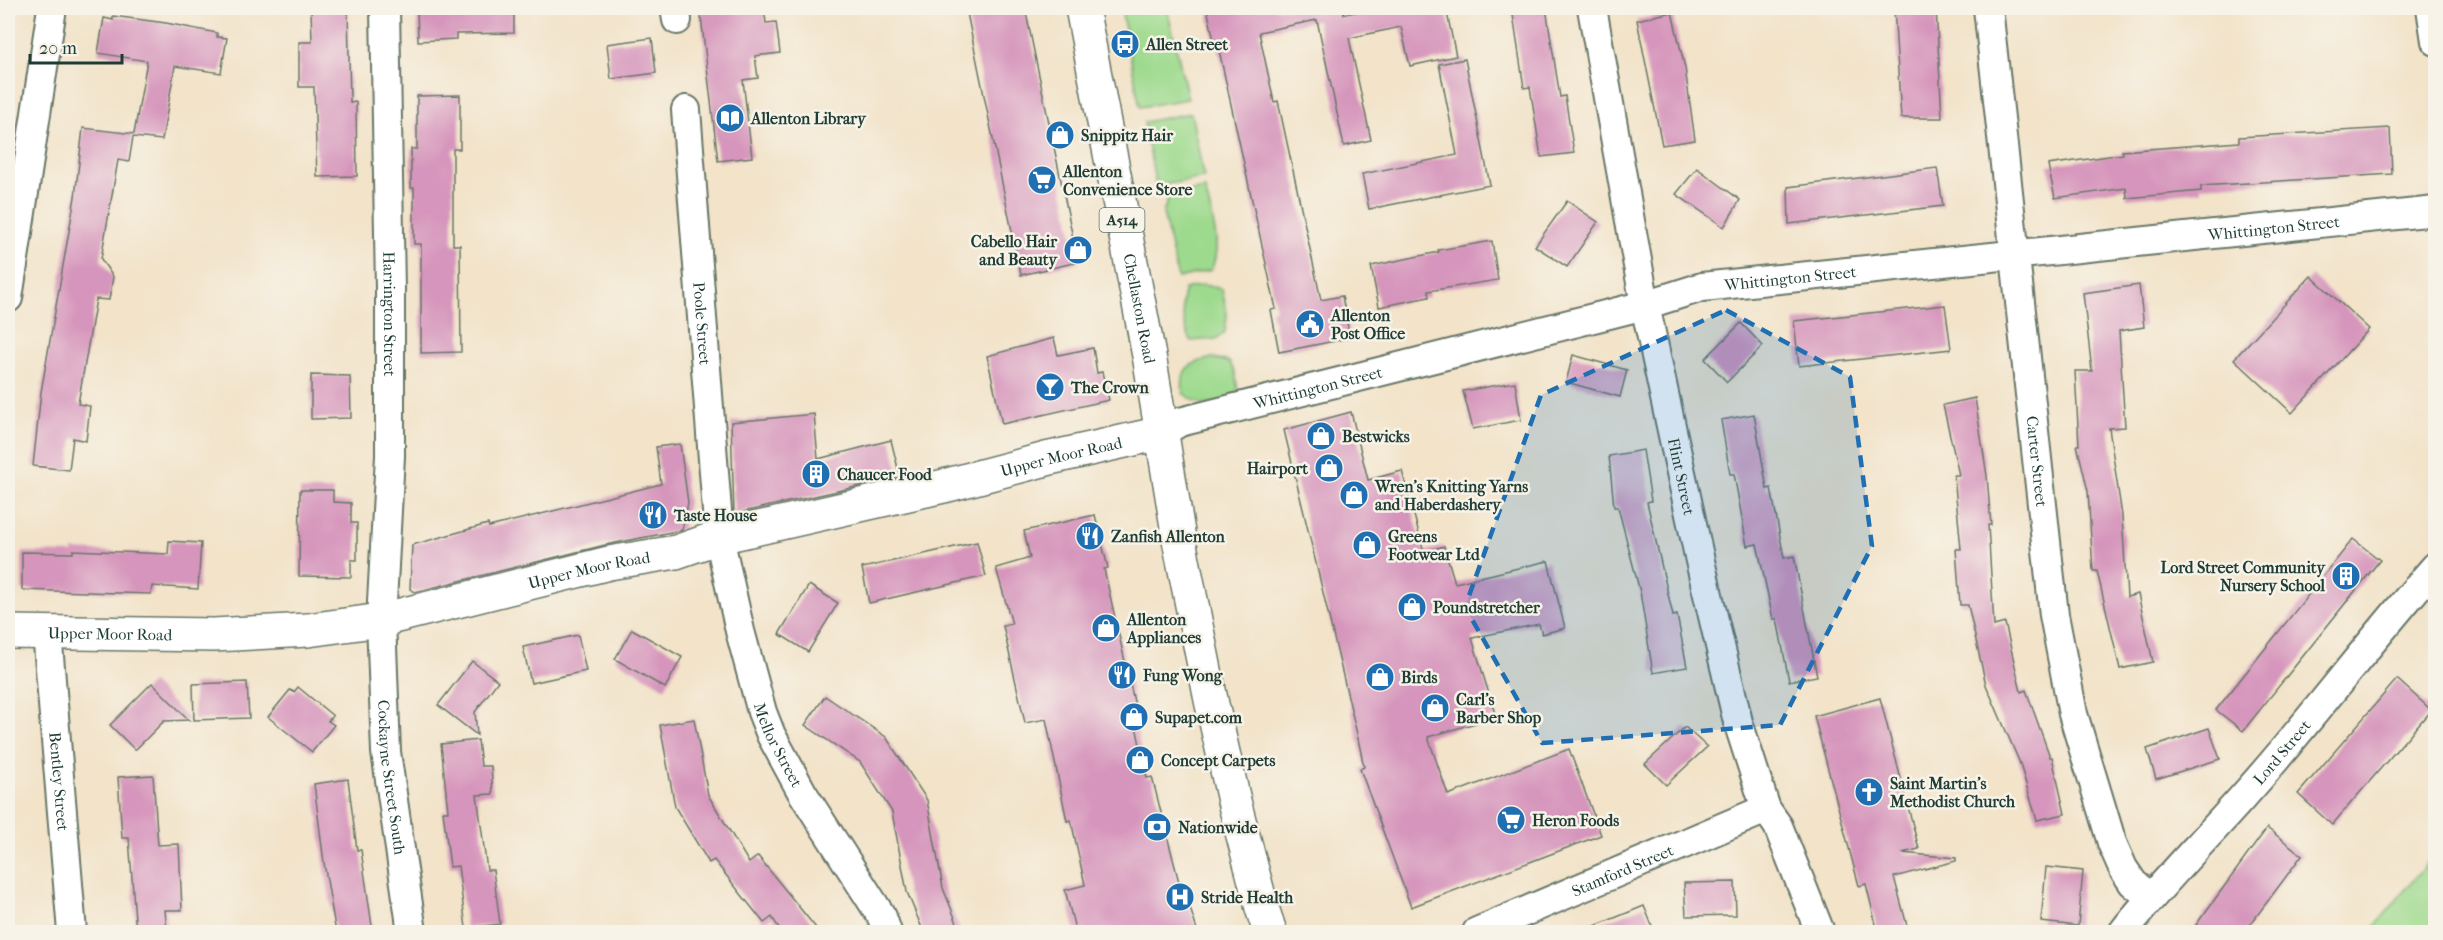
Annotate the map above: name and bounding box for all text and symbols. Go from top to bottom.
scale bar [30,27,122,65]
bus stop icon: Allen Street [1109,28,1141,60]
place label: Allen Street [1145,35,1228,54]
text: 20 m [39,38,77,59]
library icon: Allenton Library [714,102,746,134]
place label: Allenton Library [750,109,867,129]
shop icon: Snippitz Hair [1044,119,1076,151]
place label: Snippitz Hair [1081,126,1174,146]
place label: Allenton Convenience Store [1062,162,1192,199]
supermarket icon: Allenton Convenience Store [1026,164,1058,196]
road number: A514 [1100,208,1144,232]
street label: Whittington Street [2206,212,2341,244]
place label: Cabello Hair and Beauty [971,232,1058,270]
shop icon: Cabello Hair and Beauty [1062,234,1094,266]
street label: Harrington Street [380,251,400,377]
street label: Chellaston Road [1120,252,1160,365]
street label: Whittington Street [1723,262,1857,294]
street label: Poole Street [690,281,715,366]
place label: Allenton Post Office [1330,306,1405,343]
public building icon: Allenton Post Office [1294,308,1326,340]
street label: Whittington Street [1250,362,1384,413]
bar icon: The Crown [1034,371,1066,403]
place label: The Crown [1070,378,1149,397]
street label: Carter Street [2023,415,2052,508]
shop icon: Bestwicks [1305,420,1337,452]
place label: Bestwicks [1342,427,1410,446]
street label: Upper Moor Road [998,433,1124,480]
street label: Flint Street [1664,436,1699,517]
shop icon: Hairport [1313,452,1345,484]
building icon: Chaucer Food [800,458,832,490]
place label: Hairport [1247,459,1308,479]
place label: Chaucer Food [837,465,933,484]
place label: Wren's Knitting Yarns and Haberdashery [1374,477,1528,515]
shop icon: Wren's Knitting Yarns and Haberdashery [1338,479,1370,511]
restaurant icon: Taste House [637,499,669,531]
place label: Taste House [673,506,757,525]
restaurant icon: Zanfish Allenton [1074,520,1106,552]
place label: Zanfish Allenton [1111,527,1226,546]
place label: Greens Footwear Ltd [1387,527,1481,564]
shop icon: Greens Footwear Ltd [1351,529,1383,561]
street label: Upper Moor Road [526,547,652,592]
place label: Lord Street Community Nursery School [2160,558,2326,596]
building icon: Lord Street Community Nursery School [2330,560,2362,592]
shop icon: Poundstretcher [1396,591,1428,623]
place label: Poundstretcher [1433,598,1541,617]
place label: Allenton Appliances [1126,610,1201,648]
shop icon: Allenton Appliances [1090,612,1122,644]
street label: Upper Moor Road [48,623,173,644]
restaurant icon: Fung Wong [1106,659,1138,691]
shop icon: Birds [1364,661,1396,693]
place label: Fung Wong [1142,666,1223,686]
place label: Birds [1401,668,1437,687]
place label: Carl's Barber Shop [1456,690,1541,728]
shop icon: Carl's Barber Shop [1419,692,1451,724]
street label: Cockayne Street South [375,699,410,856]
street label: Mellor Street [750,701,807,790]
shop icon: Supapet.com [1118,701,1150,733]
place label: Supapet.com [1155,708,1243,728]
street label: Lord Street [2249,716,2314,788]
street label: Bentley Street [46,731,73,832]
shop icon: Concept Carpets [1124,744,1156,776]
place label: Concept Carpets [1161,751,1275,771]
place label: Saint Martin's Methodist Church [1889,774,2016,811]
church icon: Saint Martin's Methodist Church [1853,776,1885,808]
supermarket icon: Heron Foods [1495,804,1527,836]
bank icon: Nationwide [1141,811,1173,843]
place label: Heron Foods [1532,811,1619,830]
place label: Nationwide [1178,818,1258,837]
street label: Stamford Street [1569,840,1676,900]
hospital icon: Stride Health [1164,881,1196,913]
place label: Stride Health [1201,888,1294,907]

